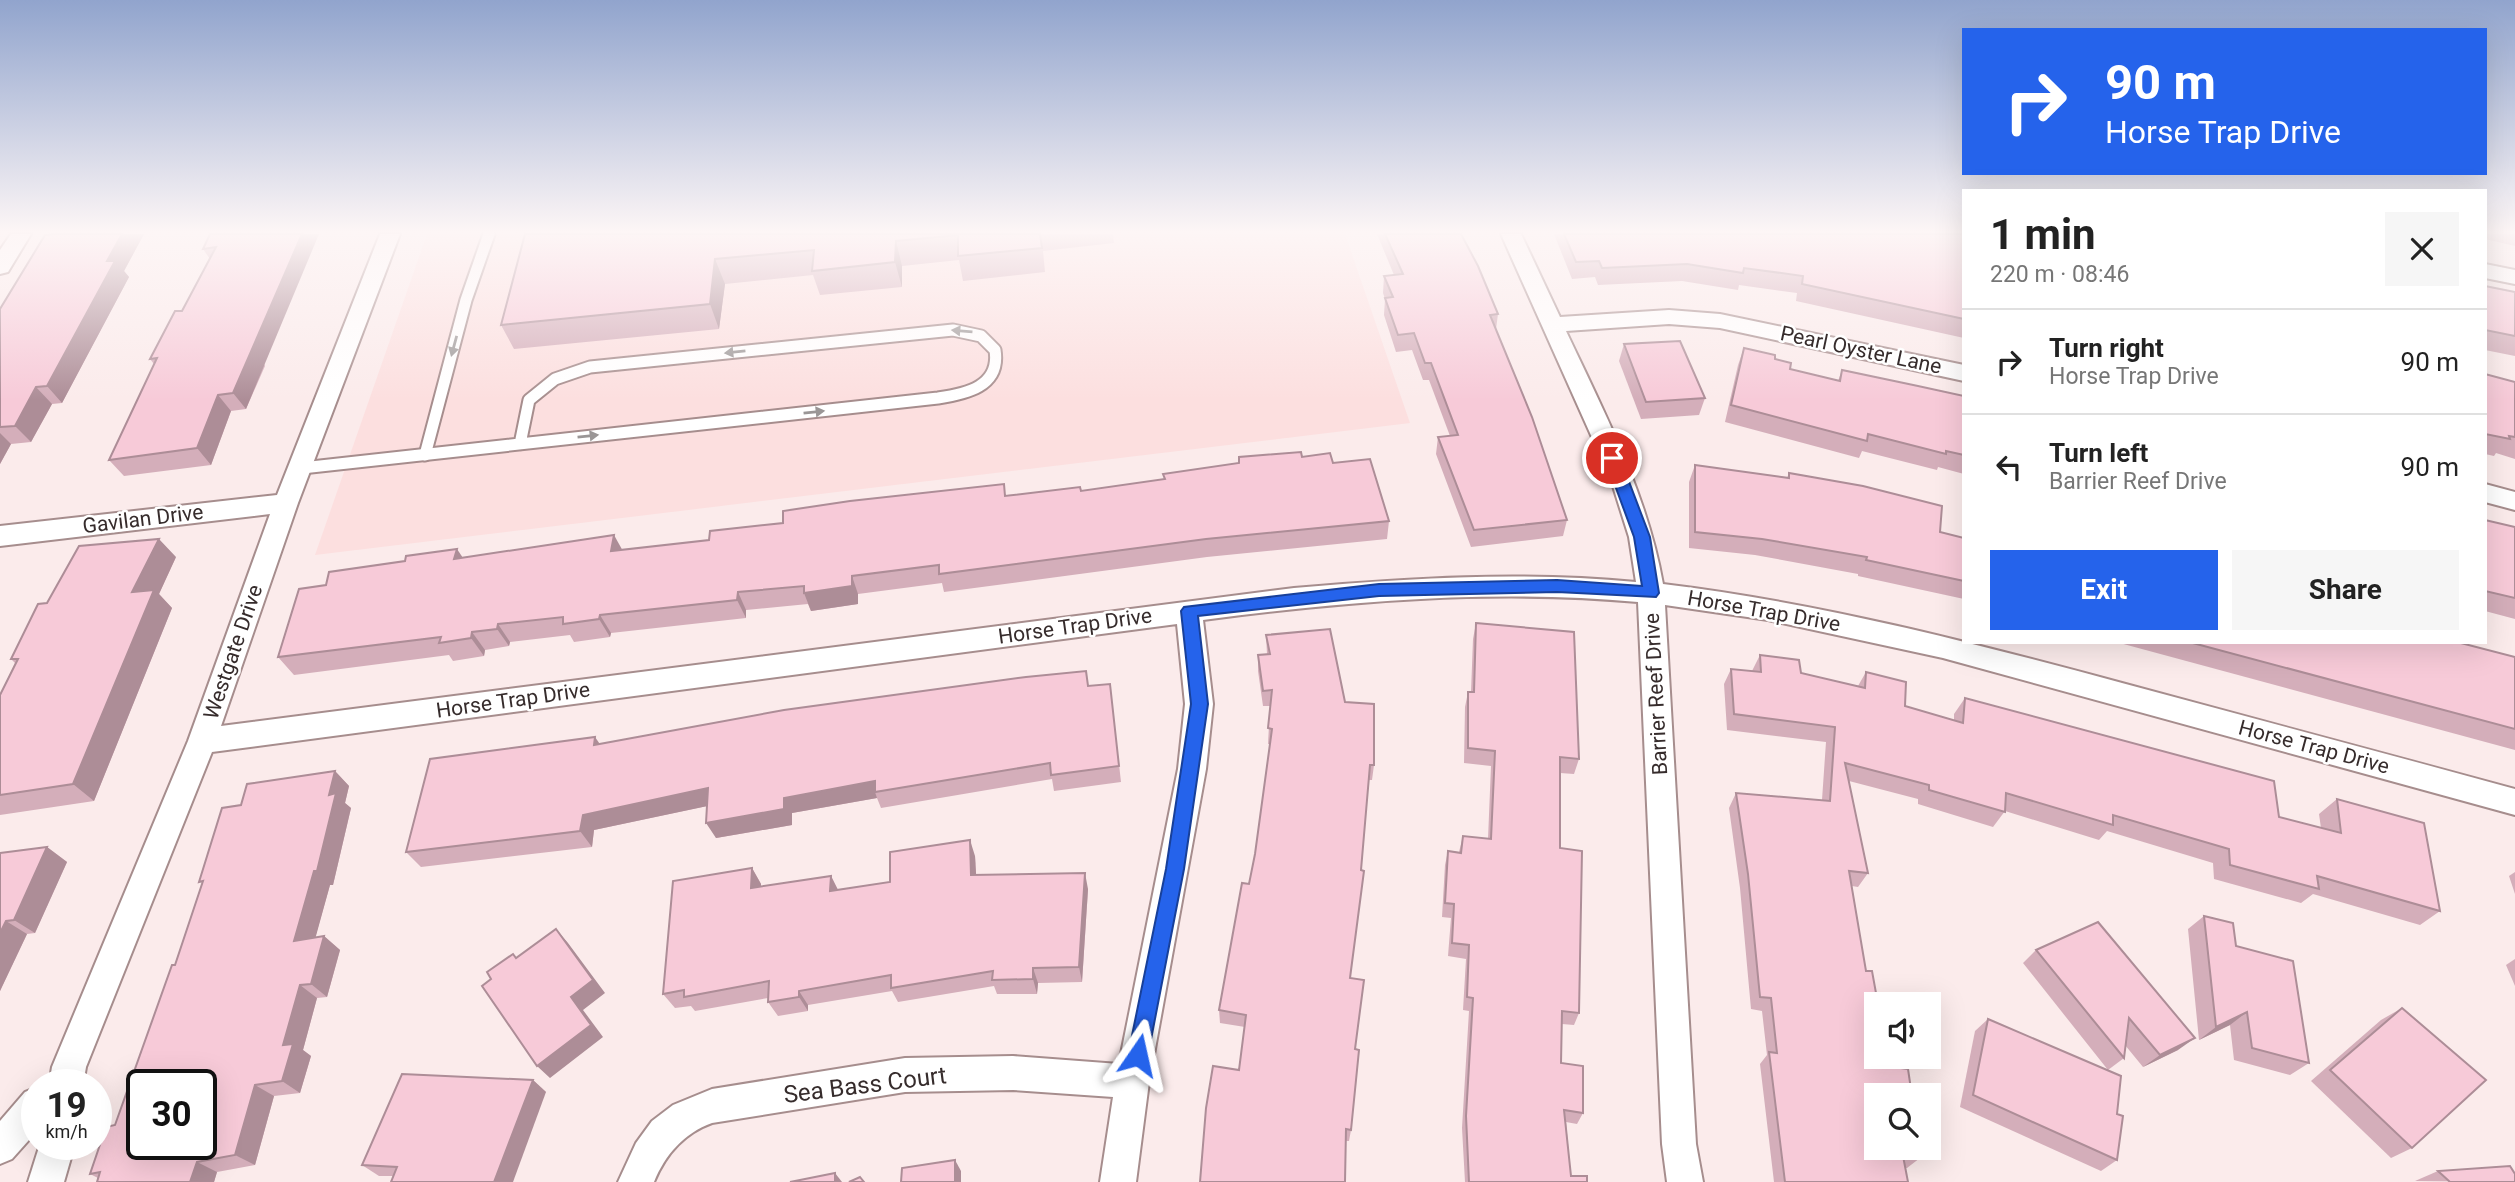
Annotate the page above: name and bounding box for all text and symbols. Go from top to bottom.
text: 90 m [2105,54,2216,111]
icon: right [1990,56,2081,147]
text: Horse Trap Drive [2105,113,2341,151]
text: 1 min [1990,210,2096,259]
button: close [2385,212,2459,286]
text: 220 m · 08:46 [1990,261,2129,288]
street label: Pearl Oyster Lane [1778,321,1944,379]
one-way arrow [951,325,973,336]
text: Turn right [2049,333,2164,363]
one-way arrow [448,335,459,357]
icon: right [1990,343,2028,381]
one-way arrow [724,347,746,358]
text: 90 m [2401,347,2459,377]
text: Horse Trap Drive [2049,363,2219,390]
one-way arrow [803,406,825,417]
pin [1582,428,1642,488]
one-way arrow [577,431,599,442]
text: Turn left [2049,438,2148,468]
icon: arrive [1593,439,1631,477]
icon: left [1990,448,2028,486]
text: 90 m [2401,452,2459,482]
text: Barrier Reef Drive [2049,468,2227,495]
street label: Gavilan Drive [81,500,205,538]
button: Exit [1990,550,2218,630]
button: Share [2232,550,2459,630]
street label: Westgate Drive [199,582,267,722]
street label: Horse Trap Drive [1686,586,1842,636]
street label: Horse Trap Drive [997,603,1153,649]
street label: Barrier Reef Drive [1640,612,1672,776]
street label: Horse Trap Drive [435,677,591,723]
street label: Horse Trap Drive [2236,715,2392,779]
map controls [1864,992,1941,1160]
button: sound [1864,992,1941,1069]
position arrow [1101,1018,1175,1092]
street label: Sea Bass Court [782,1061,948,1109]
speed limit sign: 30 [126,1069,217,1160]
button: search [1864,1083,1941,1160]
text: 19 [46,1085,87,1126]
text: km/h [45,1121,88,1142]

